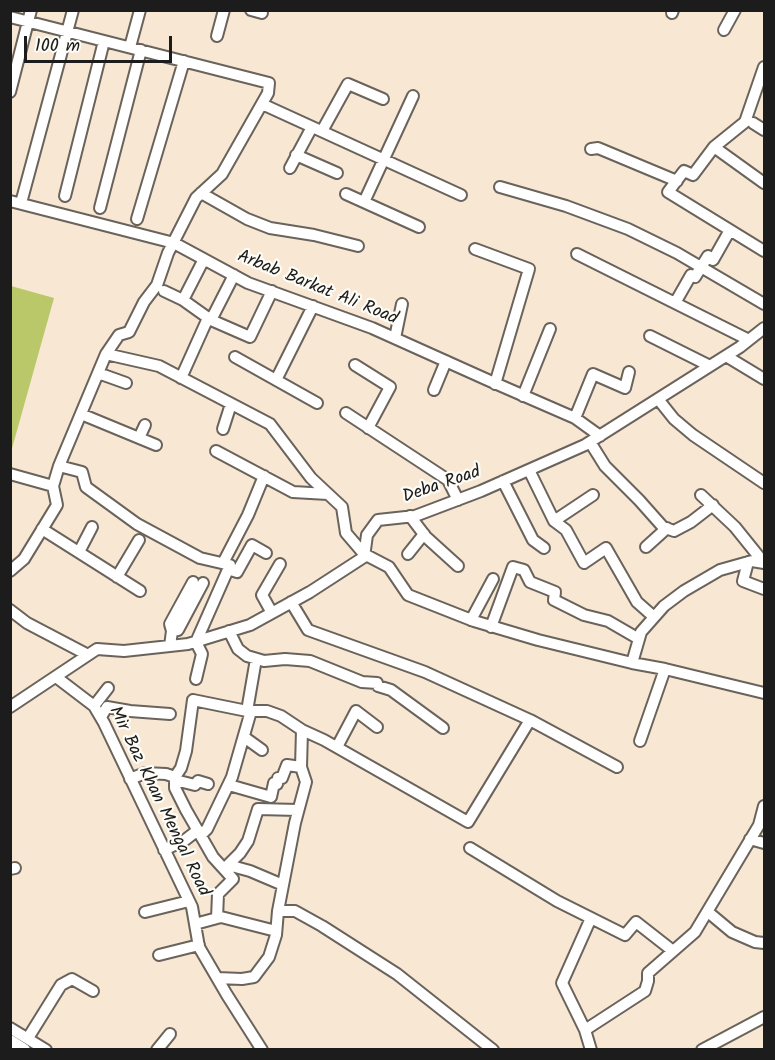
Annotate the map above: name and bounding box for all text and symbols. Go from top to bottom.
scale bar [27,24,176,62]
text: 100 m [35,32,80,61]
street label: Arbab Barkat Ali Road [234,247,400,331]
street label: Deba Road [400,463,484,509]
street label: Mir Baz Khan Mengal Road [103,703,213,901]

